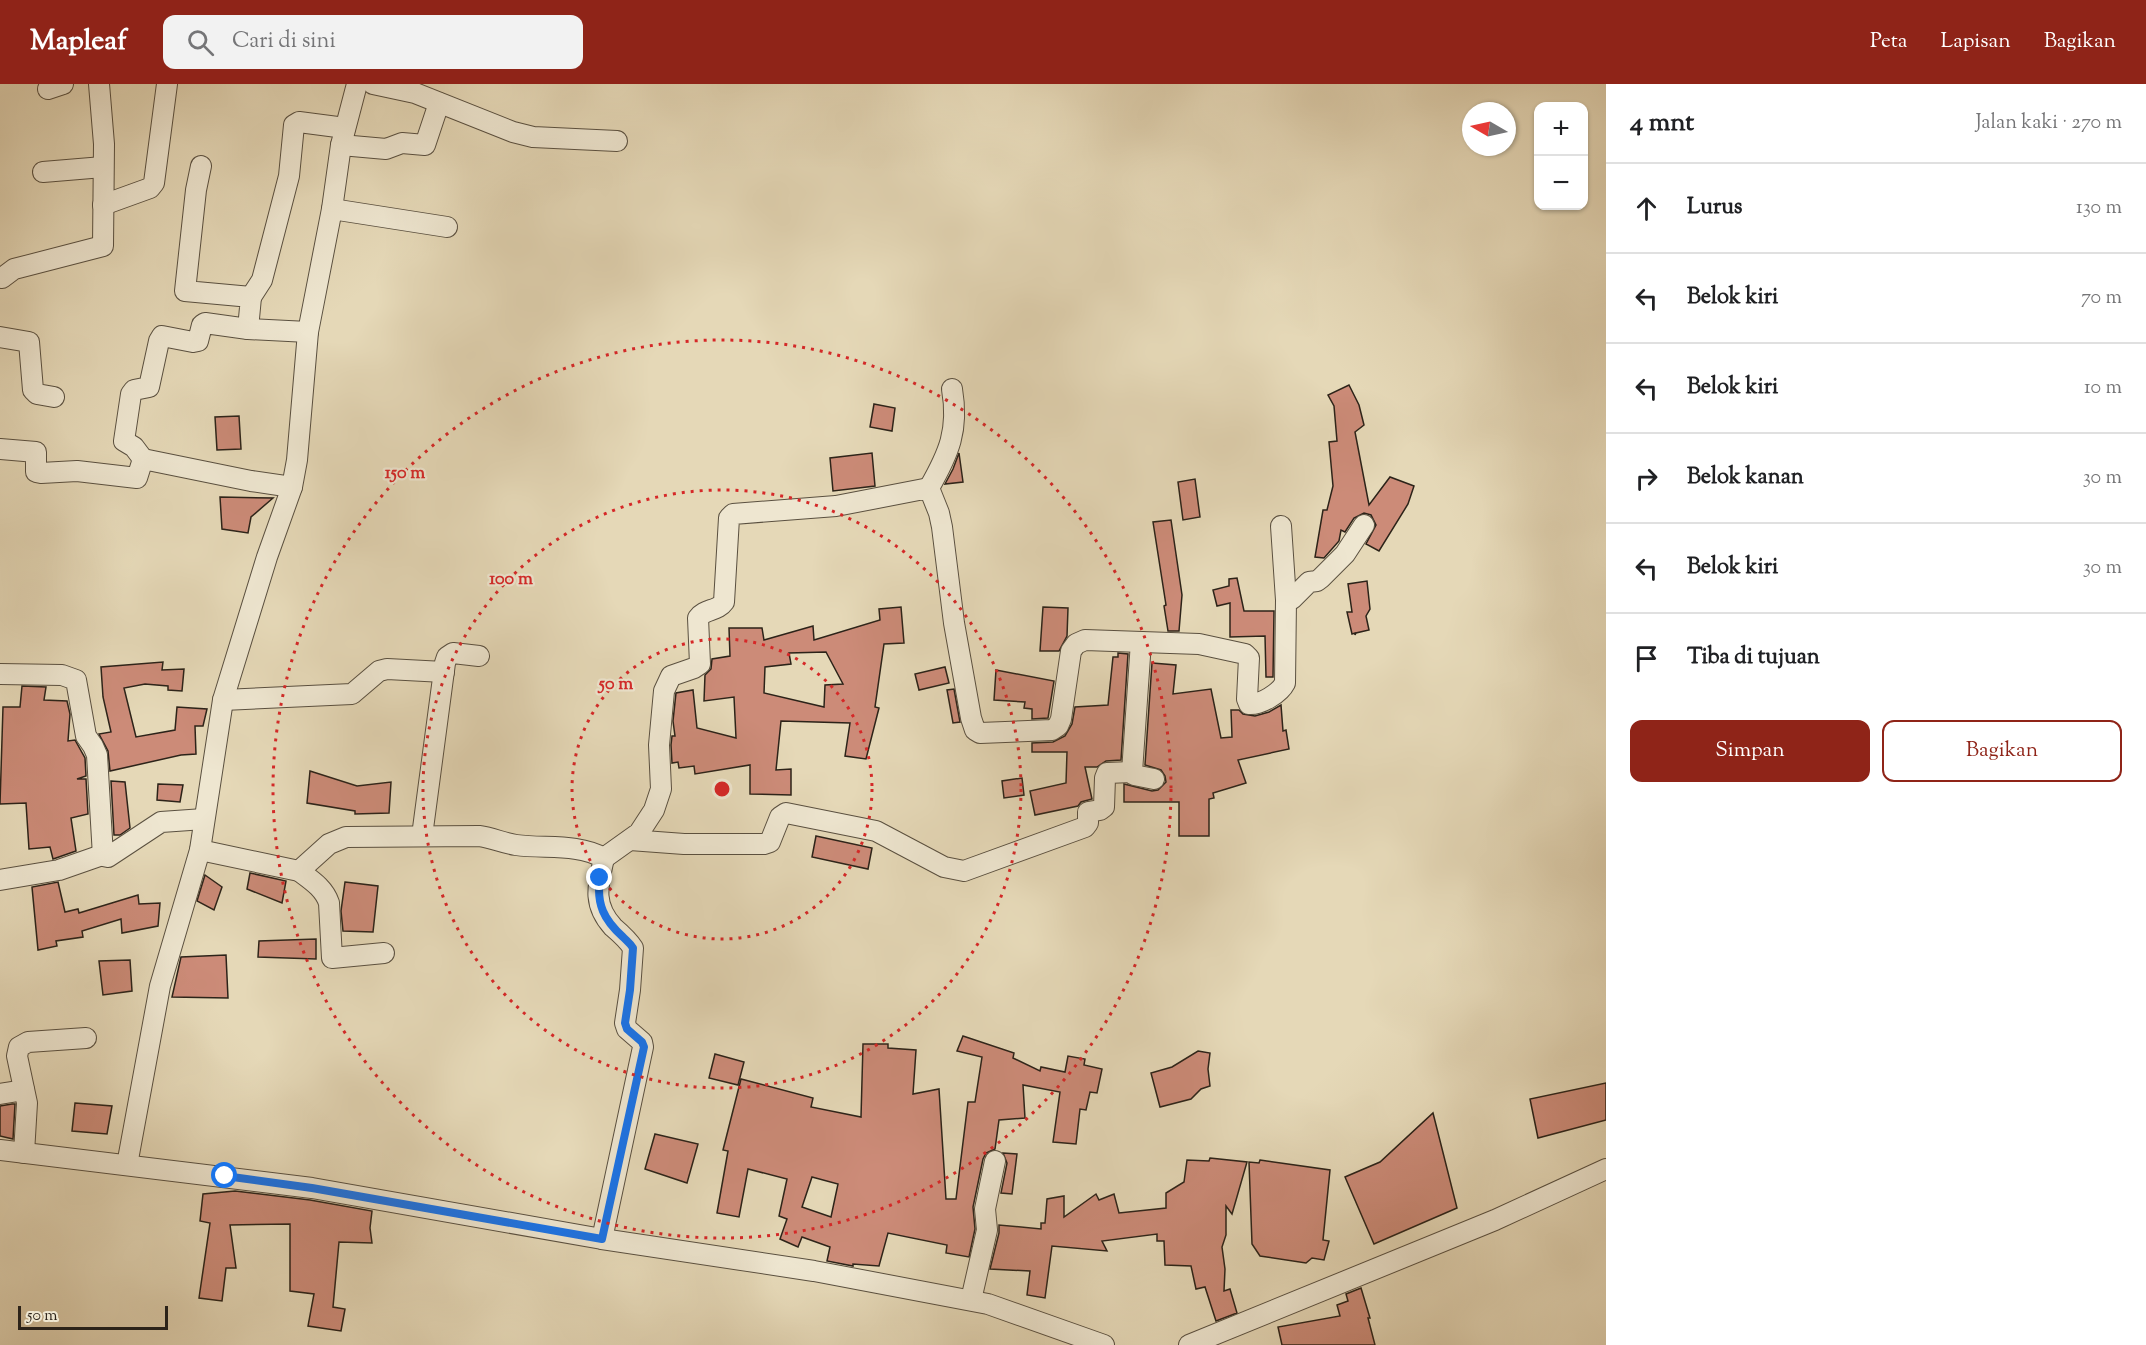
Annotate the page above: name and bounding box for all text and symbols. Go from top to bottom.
search box [163,15,583,69]
text: Mapleaf [30,22,127,62]
icon: search [184,26,217,59]
text: Cari di sini [232,26,336,58]
text: Peta [1870,27,1908,57]
text: Lapisan [1941,27,2011,57]
text: Bagikan [2044,27,2116,57]
north arrow [1462,102,1516,156]
map controls [1534,102,1588,210]
button: + [1534,102,1588,156]
text: 4 mnt [1630,105,1694,142]
text: Jalan kaki · 270 m [1975,109,2122,138]
button: − [1534,156,1588,210]
icon: ahead [1630,192,1663,225]
text: Lurus [1687,192,1743,224]
text: 130 m [2076,194,2122,223]
icon: left [1630,282,1663,315]
text: Belok kiri [1687,282,1778,314]
text: 70 m [2081,284,2122,313]
icon: left [1630,372,1663,405]
text: Belok kiri [1687,372,1778,404]
text: 10 m [2084,374,2122,403]
text: 150 m [385,461,425,487]
icon: right [1630,462,1663,495]
text: Belok kanan [1687,462,1804,494]
text: 30 m [2083,464,2122,493]
icon: left [1630,552,1663,585]
text: Belok kiri [1687,552,1778,584]
text: 30 m [2083,554,2122,583]
text: 100 m [489,567,533,593]
icon: arrive [1630,642,1663,675]
text: Tiba di tujuan [1687,642,1820,674]
text: 50 m [597,672,633,698]
button: Simpan [1630,720,1870,782]
button: Bagikan [1882,720,2122,782]
centre of rings [712,779,732,799]
route end [586,864,612,890]
route start [211,1162,237,1188]
scale bar [18,1303,168,1330]
text: 50 m [27,1305,58,1328]

